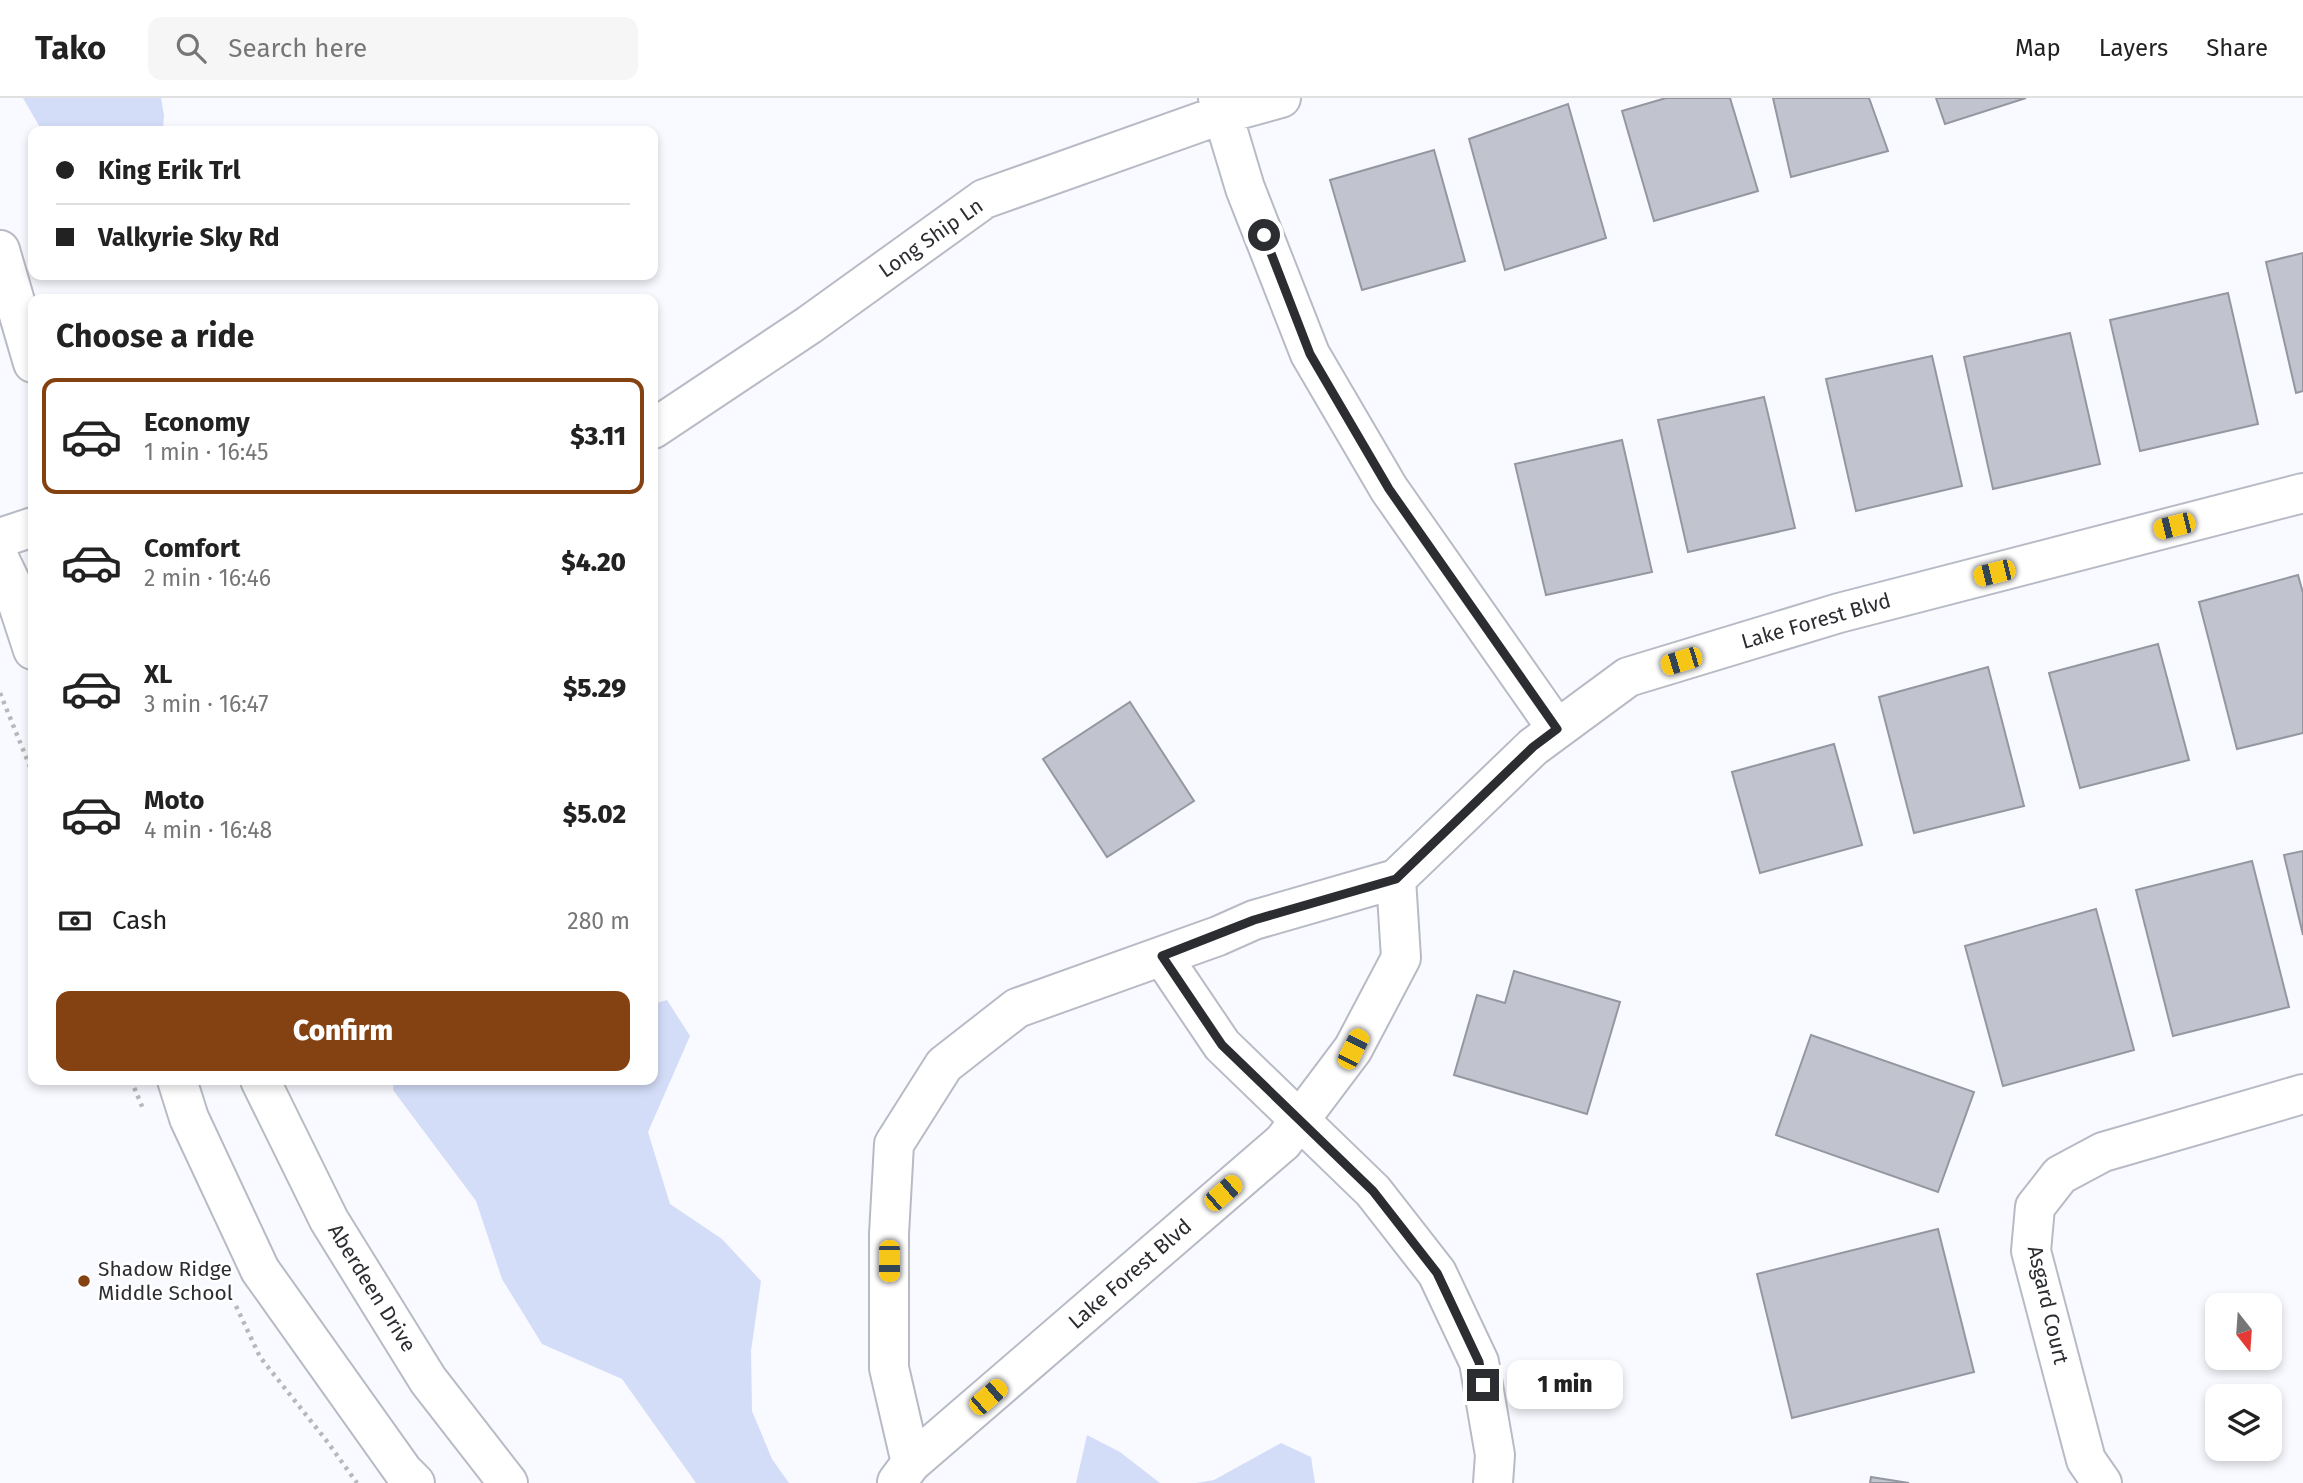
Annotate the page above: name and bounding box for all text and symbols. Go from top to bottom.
search box [148,17,638,80]
text: Tako [35,28,106,68]
icon: search [172,29,210,67]
text: Search here [228,33,367,64]
text: Map [2015,34,2061,62]
text: Layers [2099,34,2168,62]
text: Share [2206,34,2268,62]
text: King Erik Trl [98,155,240,186]
street label: Long Ship Ln [874,193,988,283]
route start [1248,219,1280,251]
text: Valkyrie Sky Rd [98,222,280,253]
text: Choose a ride [56,317,254,355]
icon: car [60,405,123,468]
text: Economy [144,407,250,438]
text: $3.11 [570,421,626,452]
text: 1 min · 16:45 [144,438,269,466]
car [2152,511,2197,541]
icon: car [60,531,123,594]
text: Comfort [144,533,240,564]
text: $4.20 [561,547,626,578]
car [1972,558,2017,588]
text: 2 min · 16:46 [144,564,271,592]
street label: Lake Forest Blvd [1738,587,1894,655]
car [1658,645,1705,677]
icon: car [60,657,123,720]
text: XL [144,659,172,690]
text: $5.29 [563,673,626,704]
text: 3 min · 16:47 [144,690,268,718]
icon: car [60,783,123,846]
text: Moto [144,785,204,816]
text: $5.02 [563,799,626,830]
text: 4 min · 16:48 [144,816,272,844]
icon: cash [56,902,94,940]
text: Cash [112,905,168,936]
text: 280 m [567,907,630,935]
button: Confirm [56,991,630,1071]
car [1335,1026,1372,1072]
car [1201,1171,1246,1215]
street label: Lake Forest Blvd [1063,1214,1197,1334]
street label: Aberdeen Drive [322,1219,422,1357]
car [879,1240,900,1282]
street label: Asgard Court [2022,1243,2074,1367]
place label: Shadow Ridge Middle School [98,1256,233,1306]
marker: Shadow Ridge Middle School [76,1273,92,1289]
north arrow [2205,1293,2282,1370]
map controls [2205,1293,2282,1461]
callout: 1 min [1508,1360,1623,1410]
route end [1467,1369,1499,1401]
text: 1 min [1537,1370,1593,1398]
car [966,1375,1011,1419]
button: layers [2205,1384,2282,1461]

